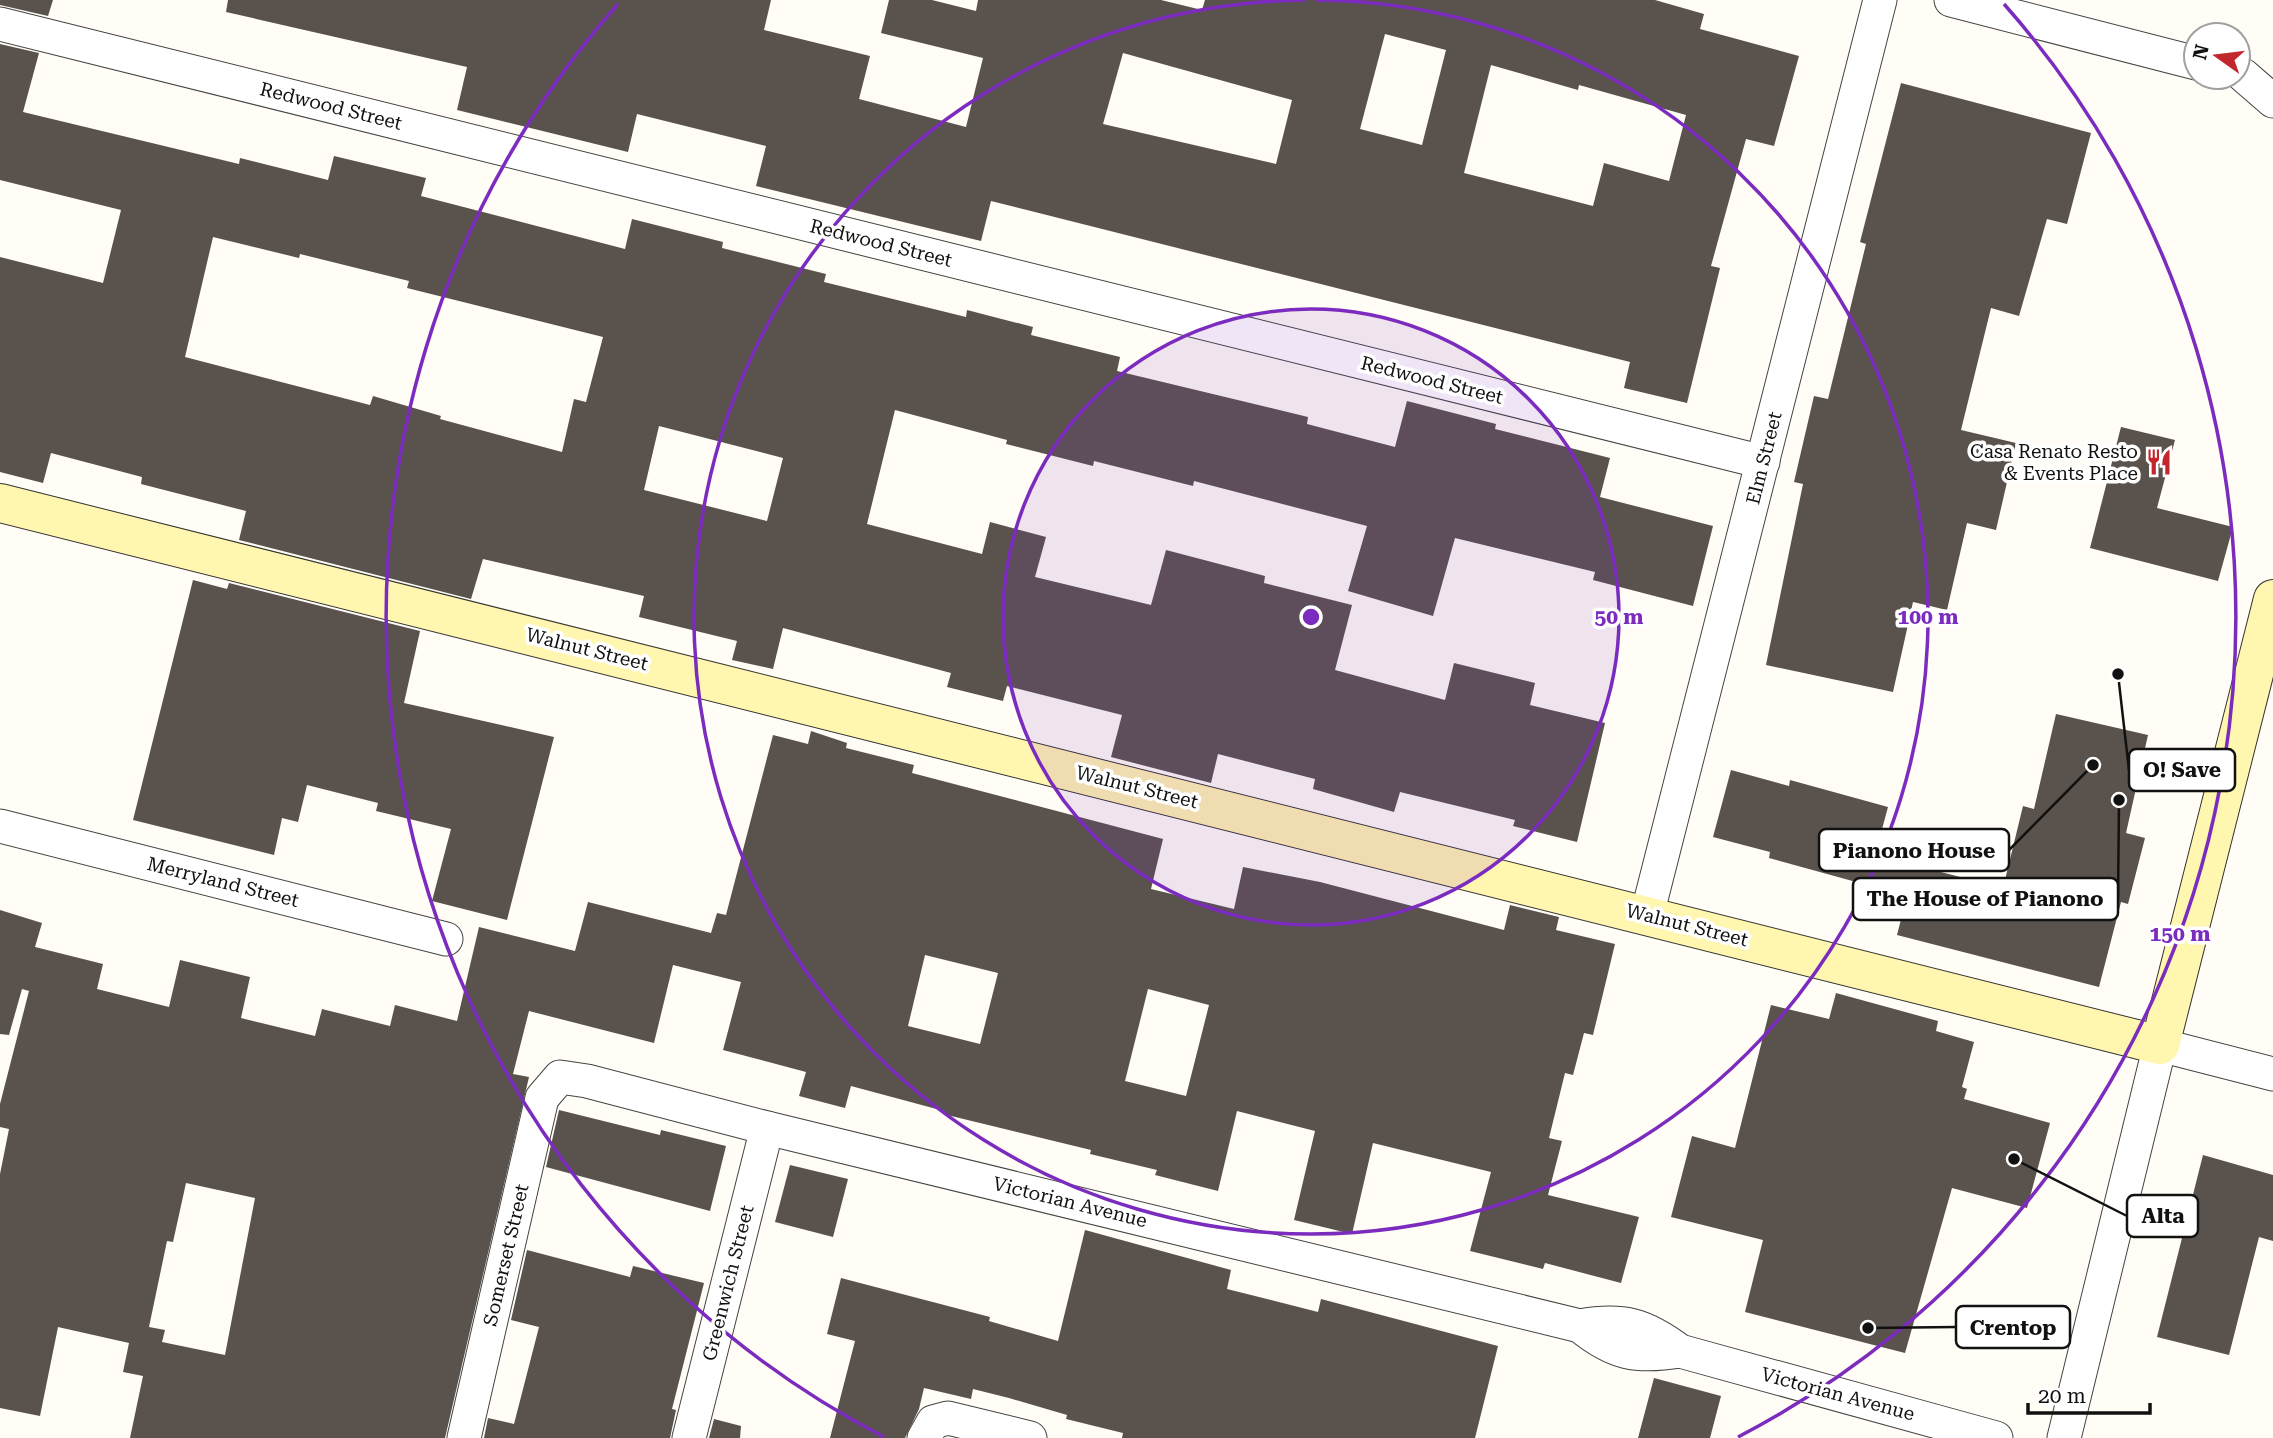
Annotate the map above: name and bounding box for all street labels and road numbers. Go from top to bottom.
street label: Redwood Street [257,77,405,135]
street label: Redwood Street [807,214,955,272]
street label: Redwood Street [1358,351,1506,409]
street label: Elm Street [1741,409,1787,507]
street label: Walnut Street [524,623,650,675]
street label: Walnut Street [1074,761,1200,813]
street label: Merryland Street [145,852,301,912]
street label: Walnut Street [1624,899,1750,951]
street label: Victorian Avenue [991,1172,1149,1232]
street label: Somerset Street [478,1182,534,1328]
street label: Greenwich Street [698,1203,758,1363]
street label: Victorian Avenue [1759,1362,1917,1426]

